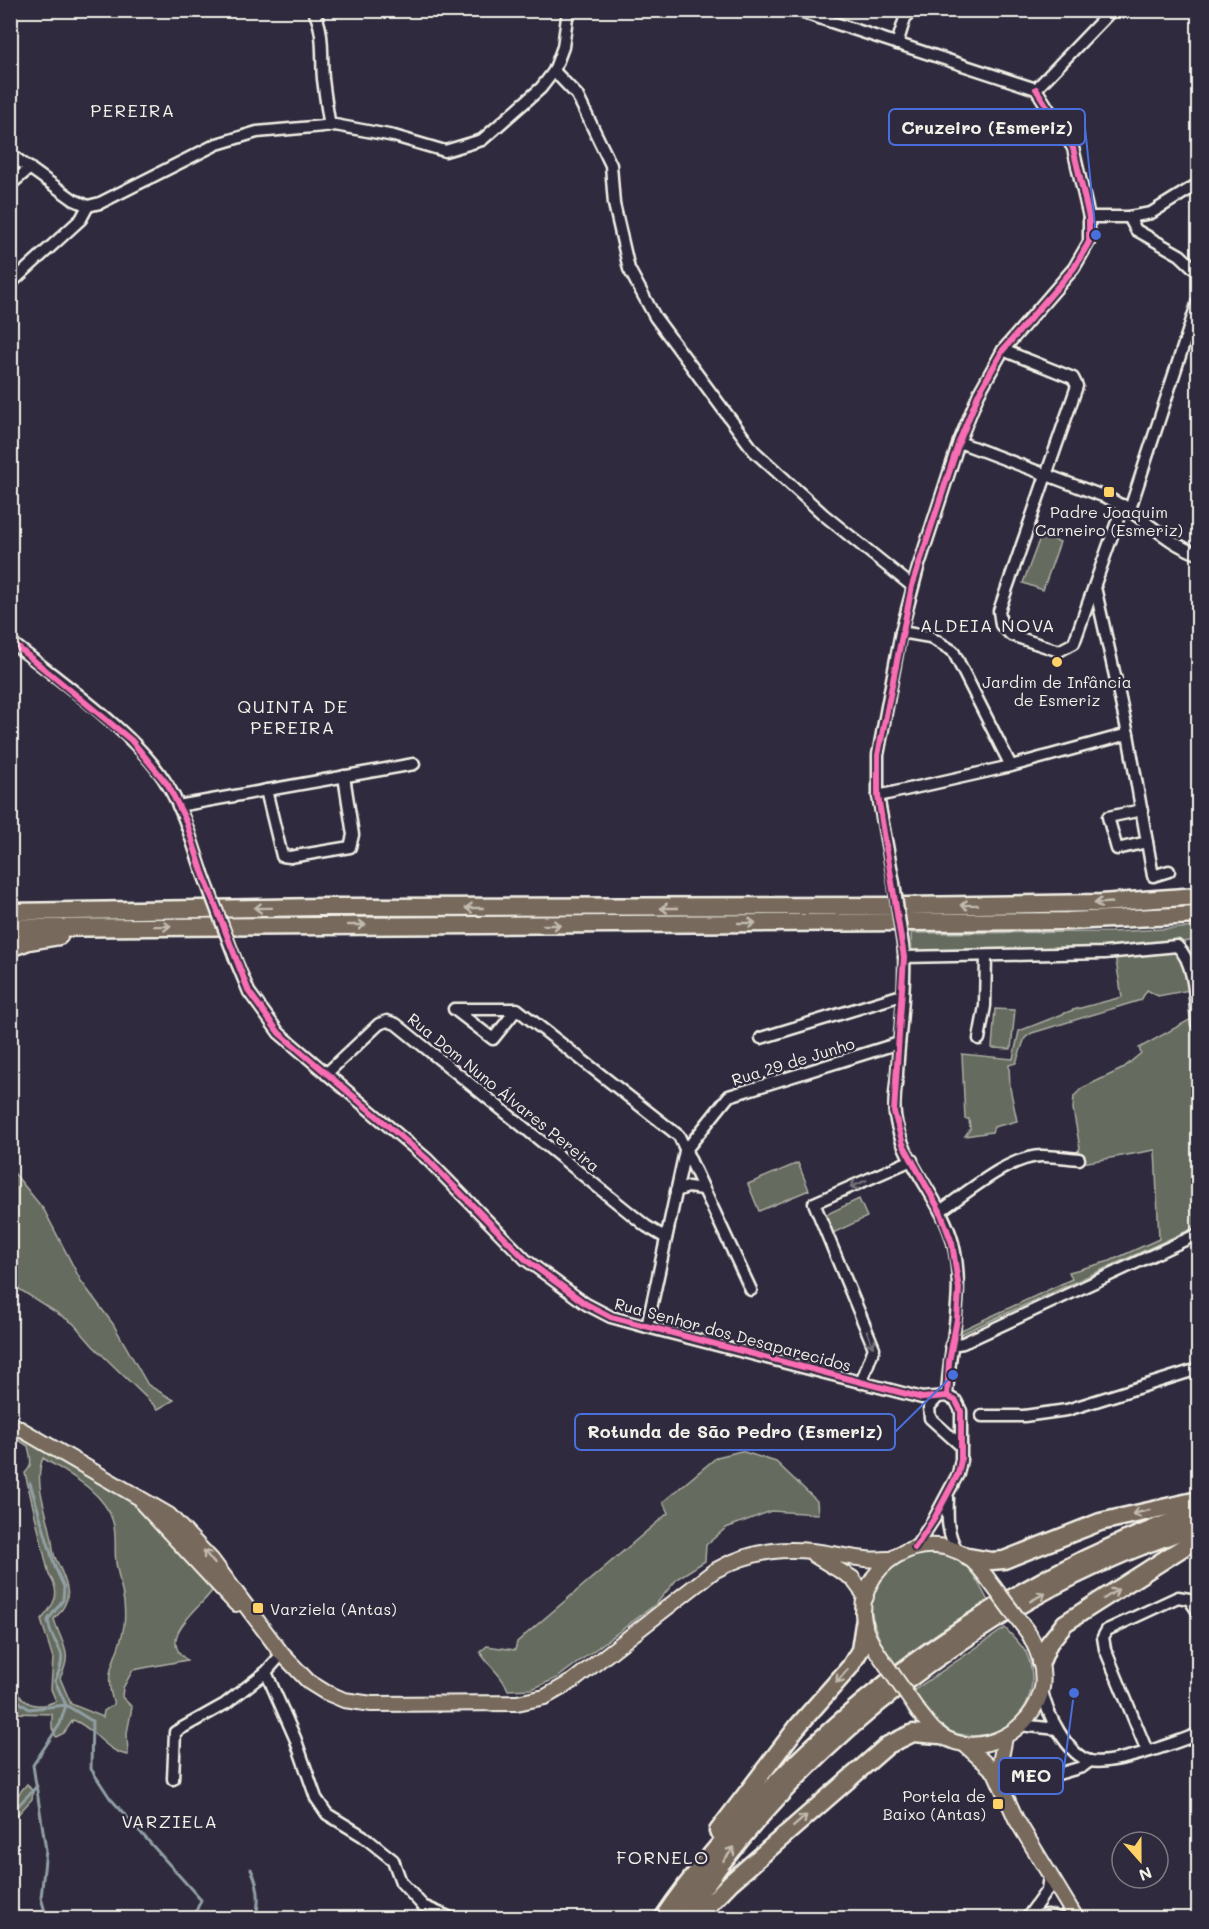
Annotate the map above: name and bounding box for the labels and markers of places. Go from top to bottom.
callout: Cruzeiro (Esmeriz) [889,109,1085,145]
marker: Padre Joaquim Carneiro (Esmeriz) [1102,485,1116,499]
place label: Padre Joaquim Carneiro (Esmeriz) [1035,501,1183,540]
marker: Jardim de Infância de Esmeriz [1050,655,1064,669]
place label: Jardim de Infância de Esmeriz [982,671,1132,710]
callout: Rotunda de São Pedro (Esmeriz) [575,1414,895,1450]
place label: Varziela (Antas) [270,1598,397,1619]
marker: Varziela (Antas) [251,1601,265,1615]
callout: MEO [999,1758,1063,1794]
place label: Portela de Baixo (Antas) [883,1785,986,1824]
marker: Portela de Baixo (Antas) [991,1797,1005,1811]

